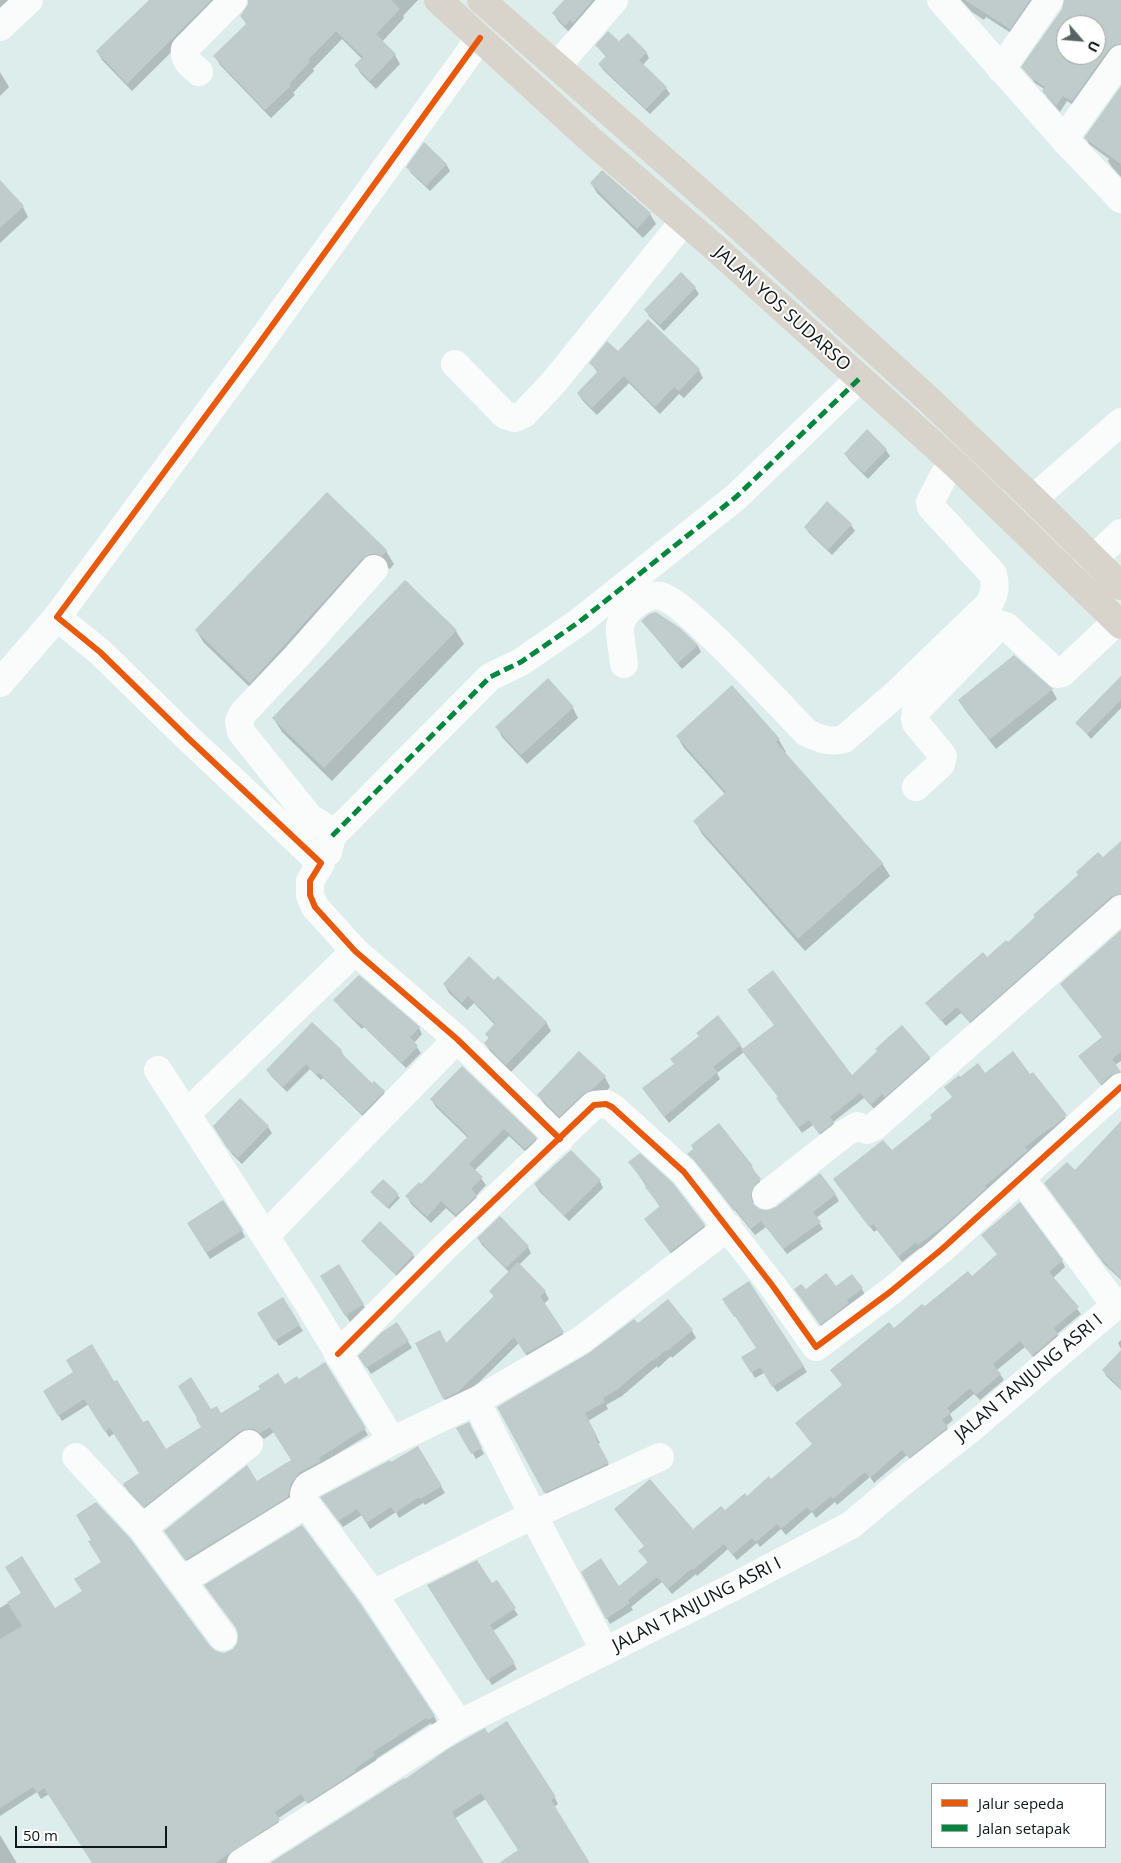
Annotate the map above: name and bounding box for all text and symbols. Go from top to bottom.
north arrow [1056,15,1106,65]
text: U [1083,38,1105,56]
street label: JALAN YOS SUDARSO [709,242,855,376]
street label: JALAN TANJUNG ASRI I [951,1310,1107,1446]
street label: JALAN TANJUNG ASRI I [609,1553,785,1657]
legend [931,1783,1106,1848]
text: Jalur sepeda [978,1793,1064,1813]
scale bar [18,1816,170,1848]
text: Jalan setapak [978,1818,1070,1838]
text: 50 m [23,1825,58,1845]

